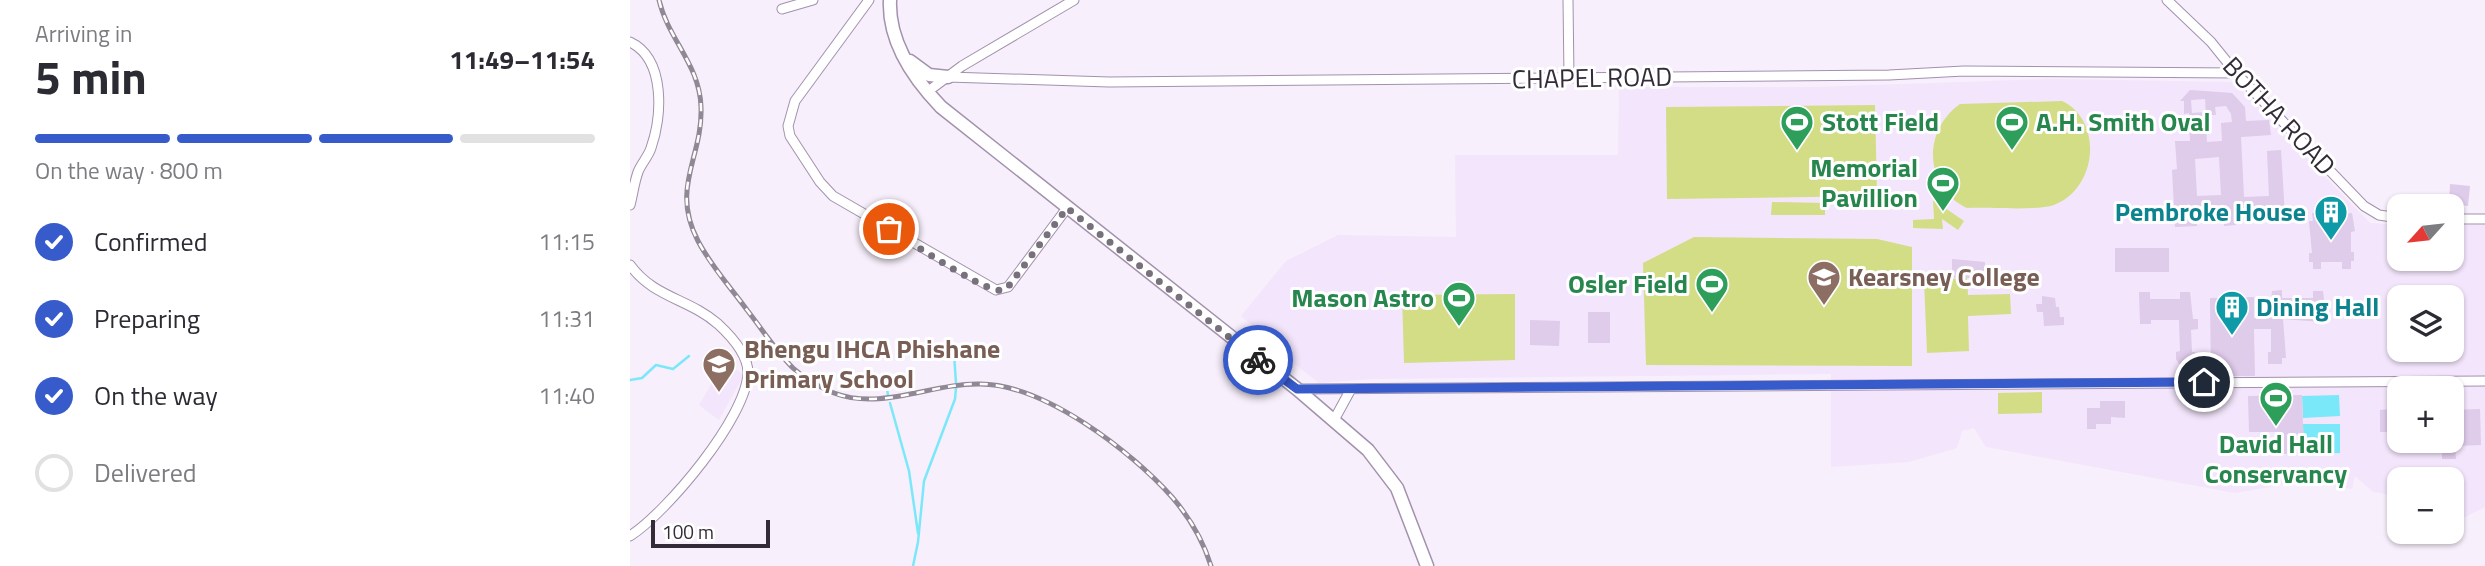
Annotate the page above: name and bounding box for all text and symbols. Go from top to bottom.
text: Arriving in [35,16,132,51]
text: 11:49–11:54 [449,40,595,79]
text: 5 min [35,42,147,112]
street label: BOTHA ROAD [2214,47,2345,184]
street label: CHAPEL ROAD [1512,57,1672,98]
place label: Stott Field [1822,102,1939,141]
place label: A.H. Smith Oval [2036,102,2211,141]
sports icon: Stott Field [1778,103,1816,152]
sports icon: A.H. Smith Oval [1993,103,2031,152]
place label: Memorial Pavillion [1810,148,1918,217]
text: On the way · 800 m [35,153,223,188]
sports icon: Memorial Pavillion [1924,164,1962,213]
place label: Pembroke House [2115,192,2306,231]
building icon: Pembroke House [2312,193,2350,242]
north arrow [2387,194,2464,271]
map controls [2387,194,2464,544]
pin [859,199,919,259]
icon: bag [870,210,908,248]
text: Confirmed [94,222,208,261]
icon: check [35,223,73,261]
text: 11:15 [538,224,595,259]
place label: Kearsney College [1848,257,2040,296]
school or university icon: Kearsney College [1805,258,1843,307]
place label: Osler Field [1568,264,1688,303]
sports icon: Osler Field [1693,265,1731,314]
place label: Mason Astro [1291,278,1434,317]
sports icon: Mason Astro [1440,279,1478,328]
button: layers [2387,285,2464,362]
place label: Dining Hall [2256,287,2379,326]
building icon: Dining Hall [2213,288,2251,337]
text: Preparing [94,299,200,338]
icon: check [35,300,73,338]
text: 11:31 [538,301,595,336]
courier [1223,325,1293,395]
place label: Bhengu IHCA Phishane Primary School [744,329,1000,398]
icon: bike [1239,341,1277,379]
school or university icon: Bhengu IHCA Phishane Primary School [700,345,738,394]
pin [2174,352,2234,412]
icon: home [2185,363,2223,401]
text: On the way [94,376,218,415]
button: + [2387,376,2464,453]
icon: check [35,377,73,415]
text: 11:40 [538,378,595,413]
sports icon: David Hall Conservancy [2257,379,2295,428]
place label: David Hall Conservancy [2205,424,2347,493]
text: Delivered [94,453,197,492]
button: − [2387,467,2464,544]
scale bar [651,517,770,549]
text: 100 m [662,517,714,546]

